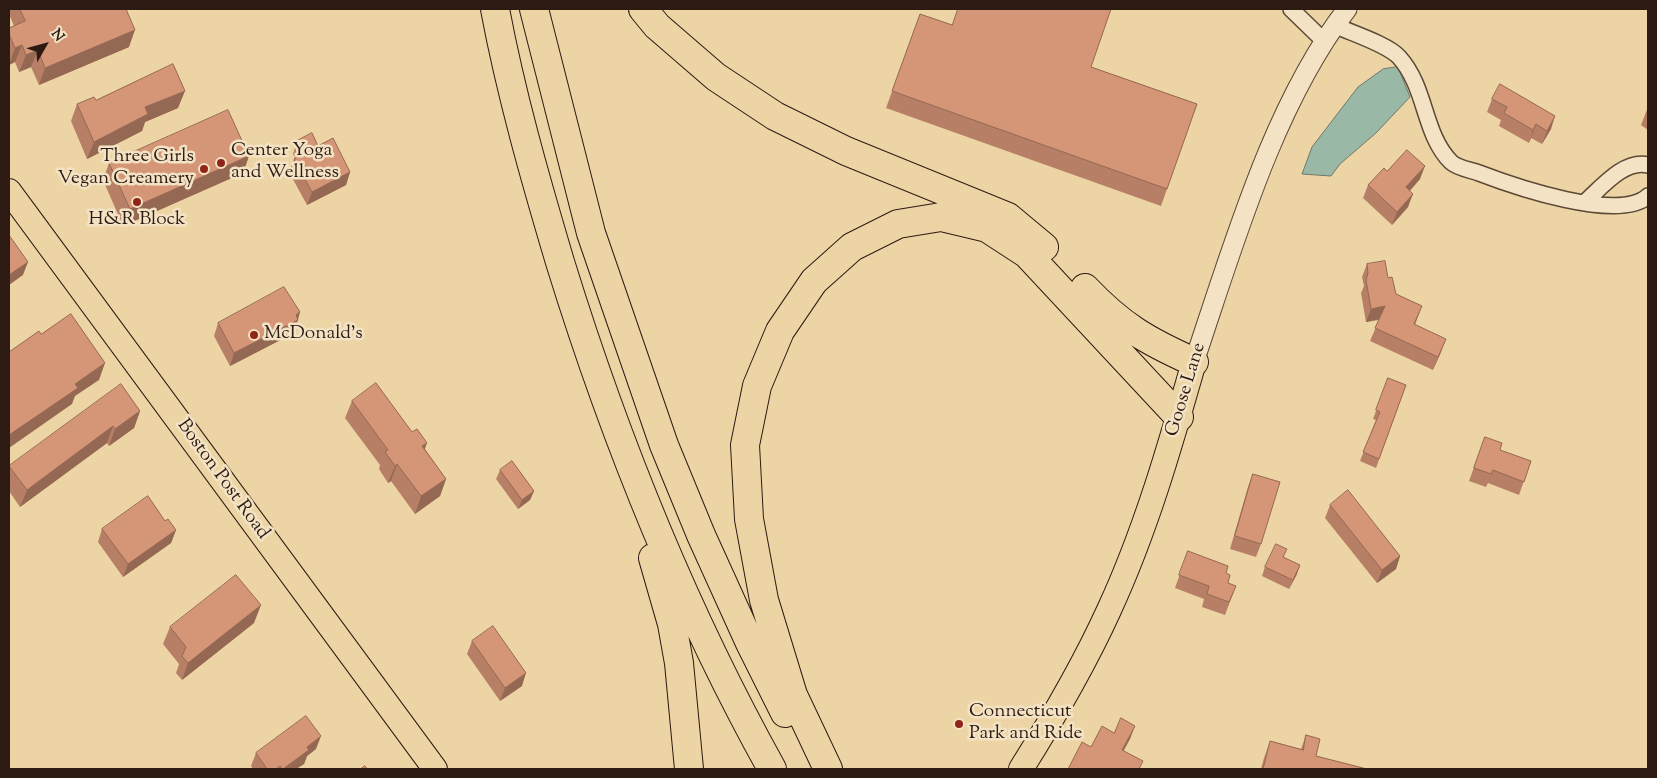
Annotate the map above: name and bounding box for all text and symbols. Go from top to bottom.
north arrow [20,20,70,70]
text: N [45,25,68,46]
place label: Center Yoga and Wellness [231,141,339,185]
place label: Three Girls Vegan Creamery [58,147,194,191]
marker: Center Yoga and Wellness [215,157,227,169]
marker: Three Girls Vegan Creamery [198,163,210,175]
marker: H&R Block [131,196,143,208]
place label: H&R Block [89,210,185,232]
place label: McDonald's [264,324,363,346]
marker: McDonald's [248,329,260,341]
street label: Goose Lane [1162,340,1212,440]
street label: Boston Post Road [171,415,273,545]
place label: Connecticut Park and Ride [969,702,1082,746]
marker: Connecticut Park and Ride [953,718,965,730]

